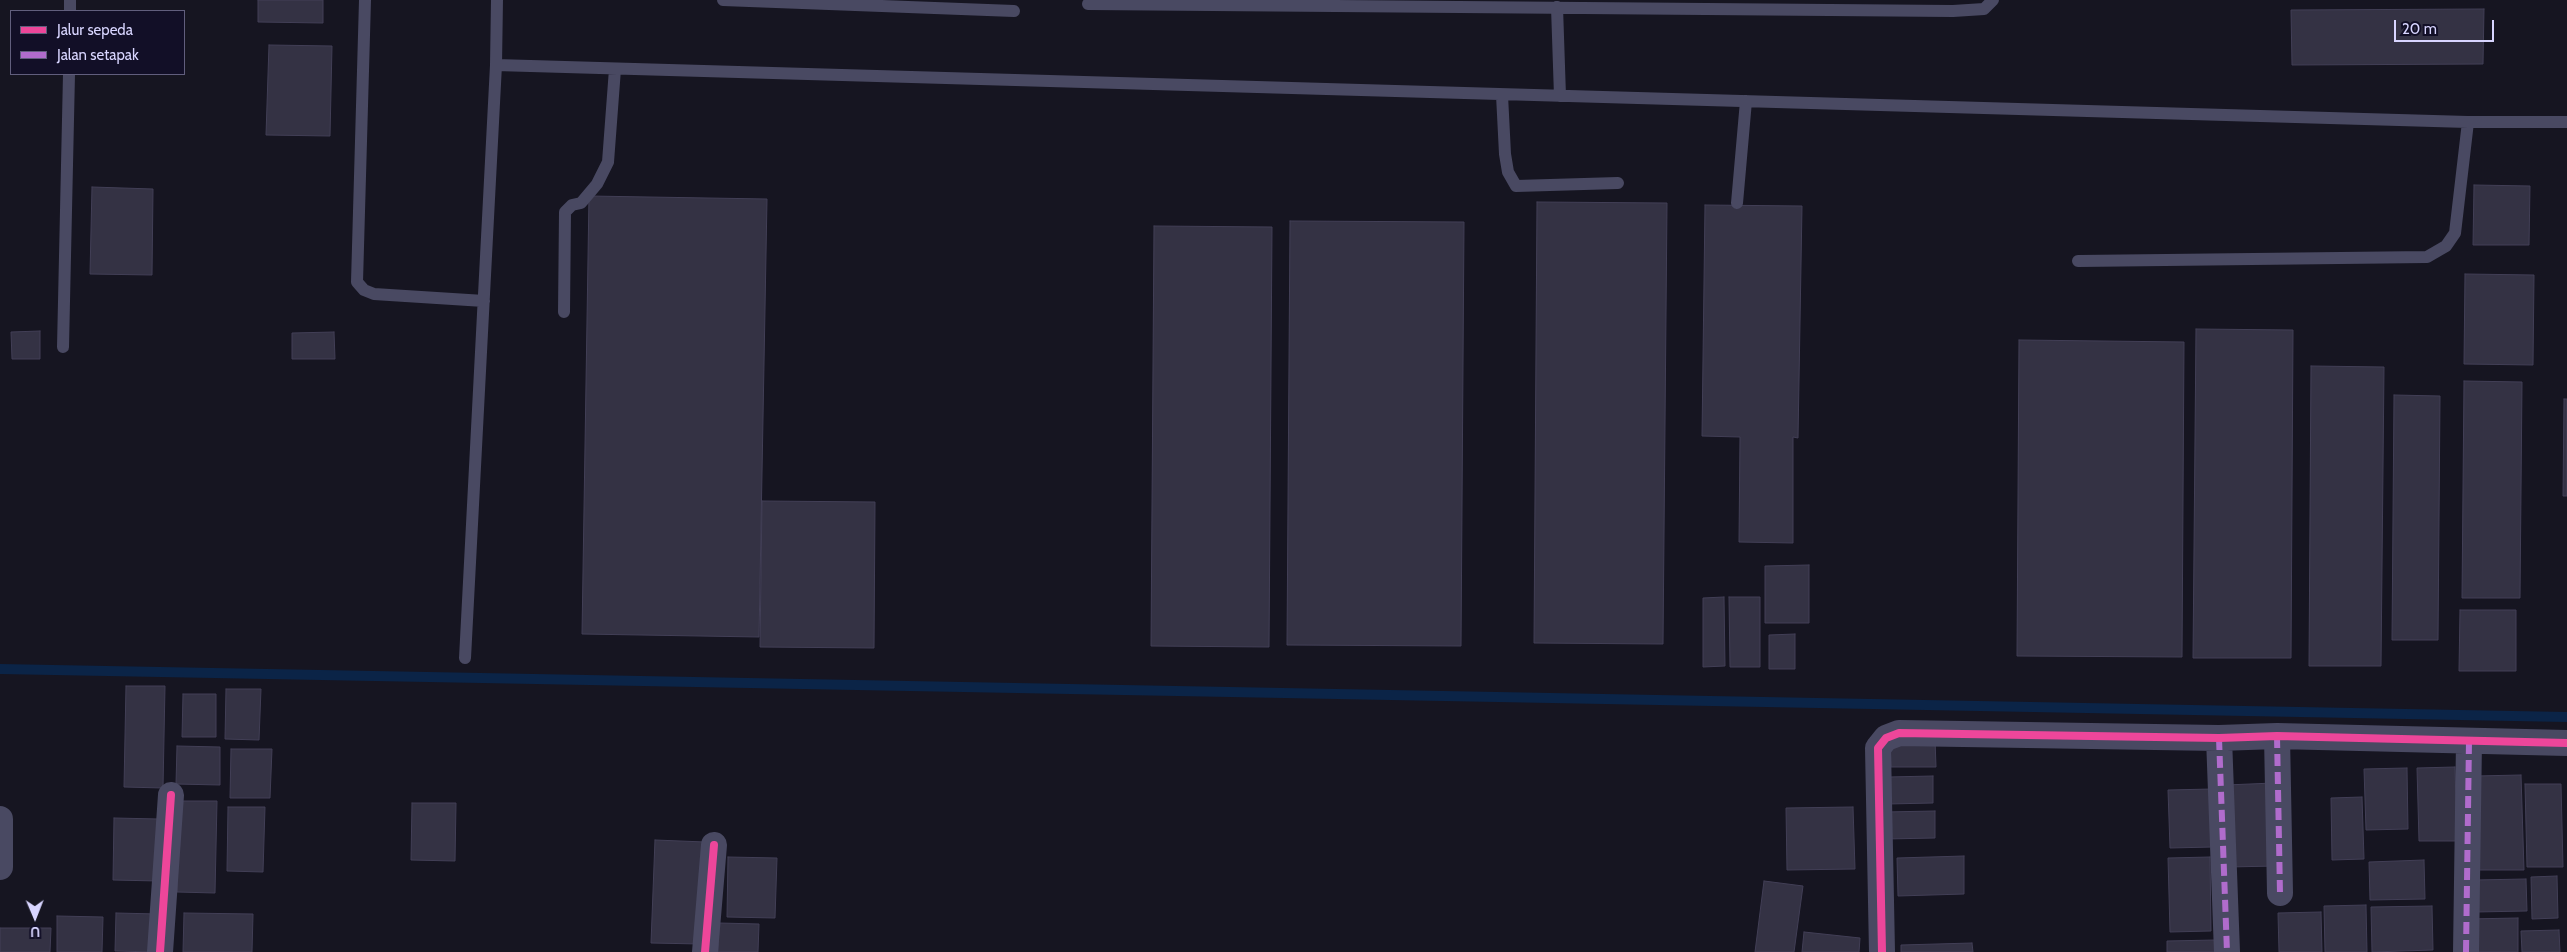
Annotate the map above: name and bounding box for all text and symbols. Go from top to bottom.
legend [10,10,185,75]
scale bar [2397,10,2497,42]
text: 20 m [2402,20,2437,38]
text: Jalur sepeda [57,21,133,39]
text: Jalan setapak [57,46,139,64]
north arrow [10,892,60,942]
text: U [30,923,40,941]

